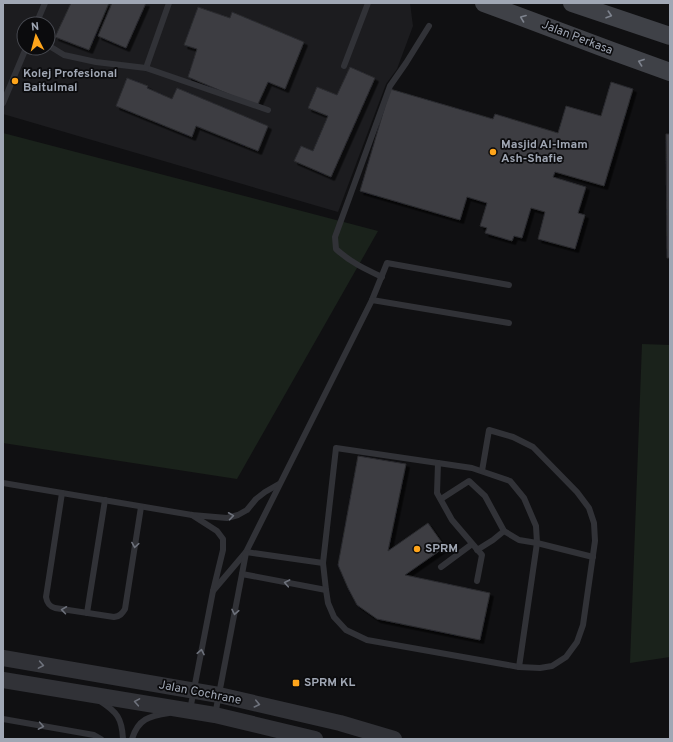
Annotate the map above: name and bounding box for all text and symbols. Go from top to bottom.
one-way arrow [605,11,612,19]
one-way arrow [519,14,526,22]
north arrow [16,16,56,56]
street label: Jalan Perkasa [539,17,615,59]
text: N [30,20,40,34]
one-way arrow [637,58,644,66]
place label: Kolej Profesional Baitulmal [23,66,117,96]
marker: Kolej Profesional Baitulmal [10,76,20,86]
place label: Masjid Al-Imam Ash-Shafie [501,137,588,167]
marker: Masjid Al-Imam Ash-Shafie [488,147,498,157]
one-way arrow [228,512,234,521]
place label: SPRM [425,541,458,557]
one-way arrow [131,542,140,548]
marker: SPRM [412,544,422,554]
one-way arrow [284,579,290,587]
one-way arrow [61,606,67,615]
one-way arrow [231,609,239,616]
one-way arrow [196,649,204,655]
one-way arrow [38,660,45,668]
place label: SPRM KL [304,675,356,691]
street label: Jalan Cochrane [157,677,243,709]
marker: SPRM KL [291,678,301,688]
one-way arrow [134,698,140,706]
one-way arrow [253,699,260,708]
one-way arrow [38,721,45,730]

